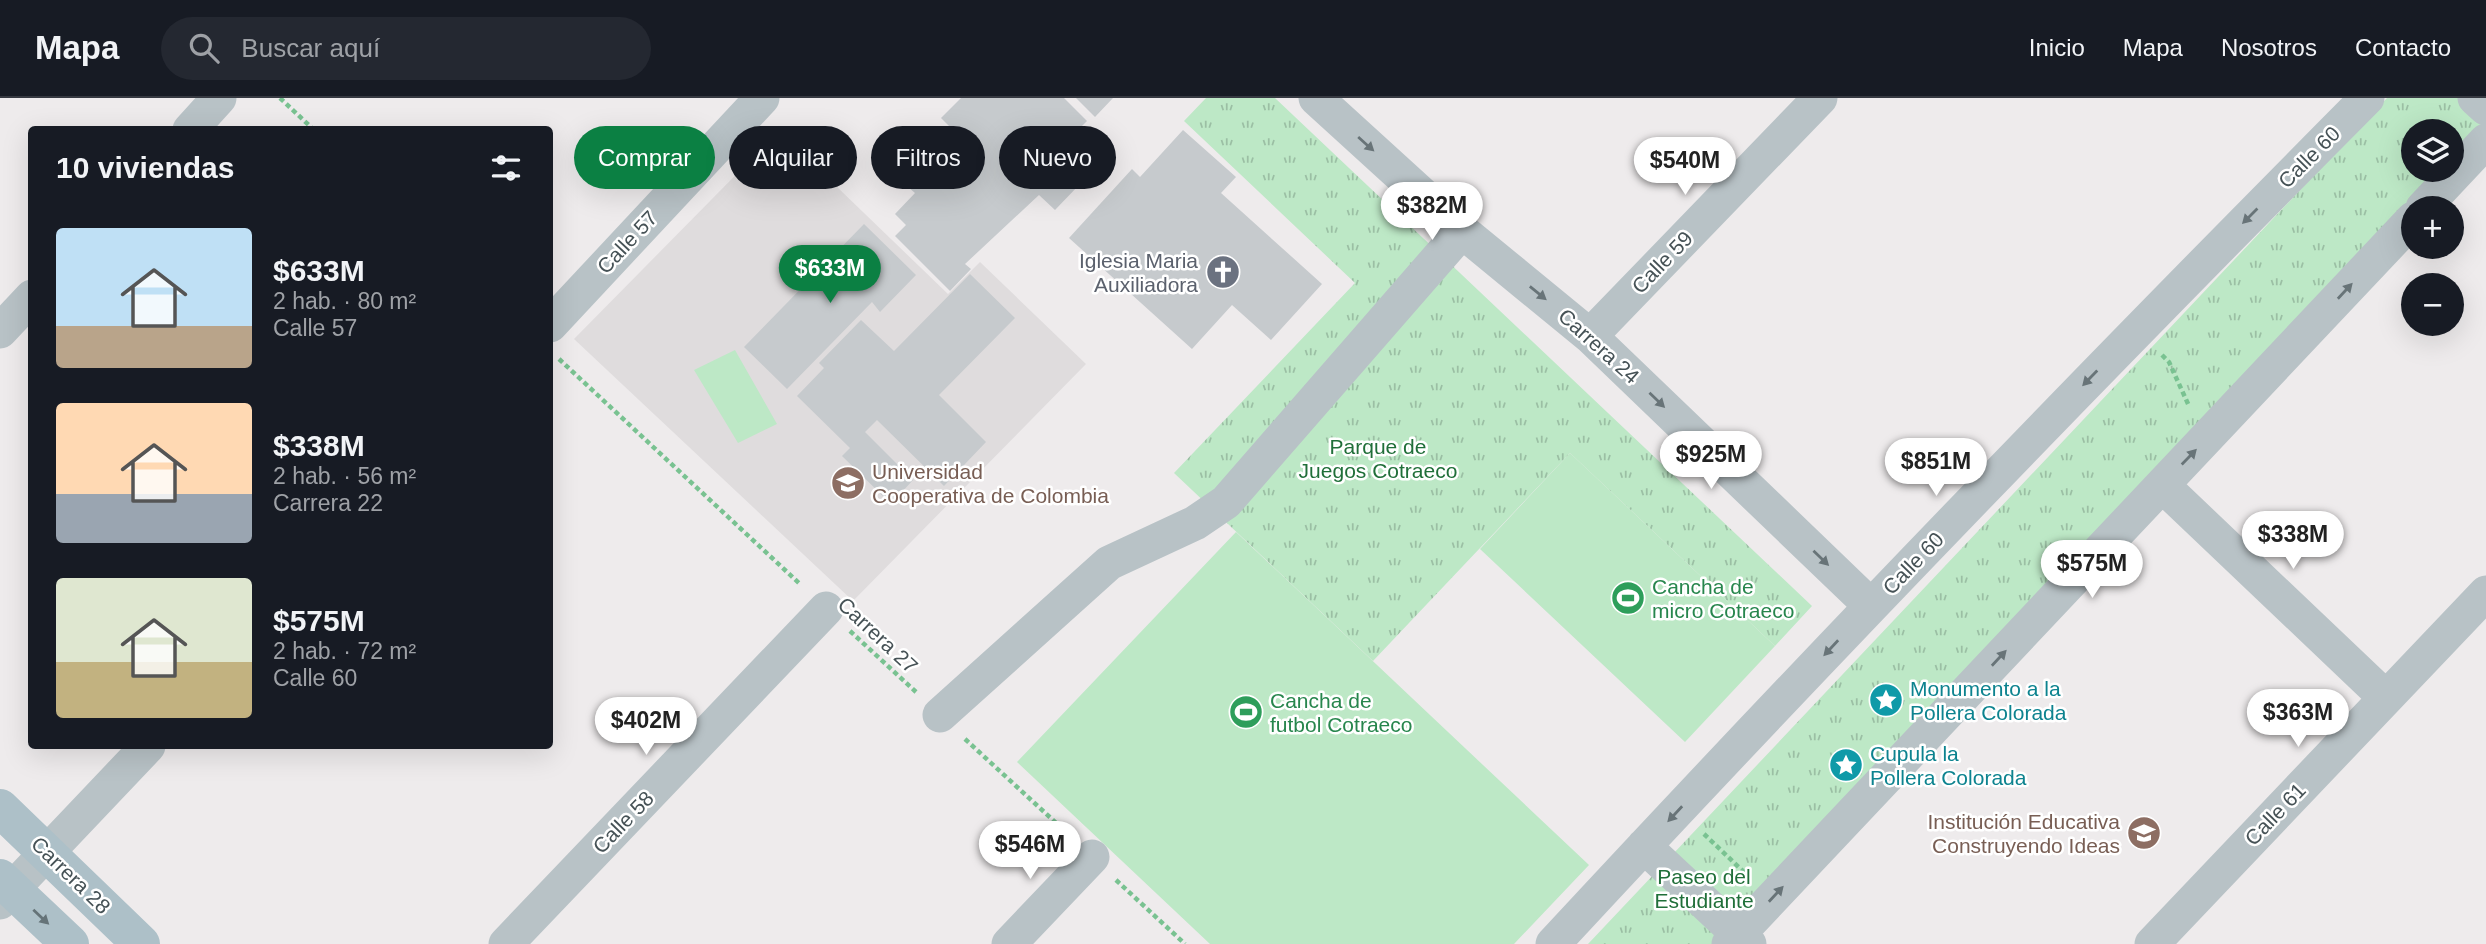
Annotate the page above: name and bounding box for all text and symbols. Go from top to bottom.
search box [161,17,651,80]
text: Mapa [35,29,119,66]
icon: search [185,29,223,67]
text: Buscar aquí [241,33,380,63]
text: Inicio [2029,34,2085,61]
text: Mapa [2123,34,2183,61]
text: Nosotros [2221,34,2317,61]
text: Contacto [2355,34,2451,61]
map controls [2401,119,2464,336]
button: layers [2401,119,2464,182]
street label: Calle 60 [2274,122,2344,192]
chip: Comprar [574,126,715,189]
chip: Alquilar [729,126,857,189]
chip: Filtros [871,126,985,189]
chip: Nuevo [999,126,1116,189]
one-way arrow [1357,136,1375,152]
pin: $540M [1636,138,1734,197]
text: $540M [1650,147,1720,173]
icon: filters [487,149,525,187]
text: 10 viviendas [56,151,234,184]
pin: $382M [1383,183,1481,242]
text: $382M [1397,192,1467,218]
button: + [2401,196,2464,259]
street label: Calle 57 [592,206,662,278]
one-way arrow [2242,208,2258,224]
street label: Calle 59 [1627,226,1697,298]
pin: $633M [781,246,879,305]
place label: Iglesia Maria Auxiliadora [1079,249,1198,296]
church icon: Iglesia Maria Auxiliadora [1204,253,1242,291]
text: $633M [273,254,365,287]
text: $633M [795,255,865,281]
icon: home [112,256,196,340]
button: − [2401,273,2464,336]
one-way arrow [2337,282,2353,300]
one-way arrow [1530,285,1547,300]
text: 2 hab. · 80 m² [273,288,416,314]
street label: Carrera 24 [1554,304,1644,388]
text: Calle 57 [273,315,357,341]
one-way arrow [2083,369,2099,386]
one-way arrow [1648,391,1665,407]
text: $338M [273,429,365,462]
icon: home [112,431,196,515]
pin: $925M [1662,432,1760,491]
park label: Parque de Juegos Cotraeco [1299,435,1457,482]
pin: $851M [1887,438,1985,498]
text: $925M [1676,441,1746,467]
text: $851M [1901,448,1971,474]
one-way arrow [2181,448,2197,465]
place label: Universidad Cooperativa de Colombia [872,460,1109,507]
text: 2 hab. · 56 m² [273,463,416,489]
school or university icon: Universidad Cooperativa de Colombia [829,464,867,502]
text: Carrera 22 [273,490,383,516]
pin: $338M [2244,512,2342,571]
text: $338M [2258,521,2328,547]
street label: Calle 60 [1878,527,1948,599]
pin: $575M [2043,540,2141,600]
one-way arrow [1812,550,1829,566]
text: $575M [2057,550,2127,576]
place label: Cancha de micro Cotraeco [1652,575,1794,622]
sports icon: Cancha de micro Cotraeco [1609,579,1647,617]
street label: Carrera 27 [833,592,923,678]
text: $575M [273,604,365,637]
icon: home [112,606,196,690]
text: 2 hab. · 72 m² [273,638,416,664]
one-way arrow [1823,640,1839,657]
one-way arrow [1991,649,2008,666]
text: Calle 60 [273,665,357,691]
place label: Monumento a la Pollera Colorada [1910,677,2067,724]
place icon: Monumento a la Pollera Colorada [1867,681,1905,719]
place label: Cancha de futbol Cotraeco [1270,689,1412,736]
pin: $363M [2249,690,2347,749]
sports icon: Cancha de futbol Cotraeco [1227,693,1265,731]
pin: $402M [597,698,695,757]
text: $363M [2263,699,2333,725]
text: $402M [611,707,681,733]
place label: Cupula la Pollera Colorada [1870,742,2027,789]
place icon: Cupula la Pollera Colorada [1827,746,1865,784]
street label: Calle 61 [2240,778,2310,850]
street label: Calle 58 [588,786,658,858]
one-way arrow [1667,805,1683,822]
place label: Institución Educativa Construyendo Ideas [1927,810,2120,857]
school or university icon: Institución Educativa Construyendo Ideas [2125,814,2163,852]
pin: $546M [981,822,1079,881]
text: $546M [995,831,1065,857]
street label: Carrera 28 [27,832,115,918]
park label: Paseo del Estudiante [1654,865,1754,912]
one-way arrow [1767,886,1783,903]
one-way arrow [32,908,49,924]

